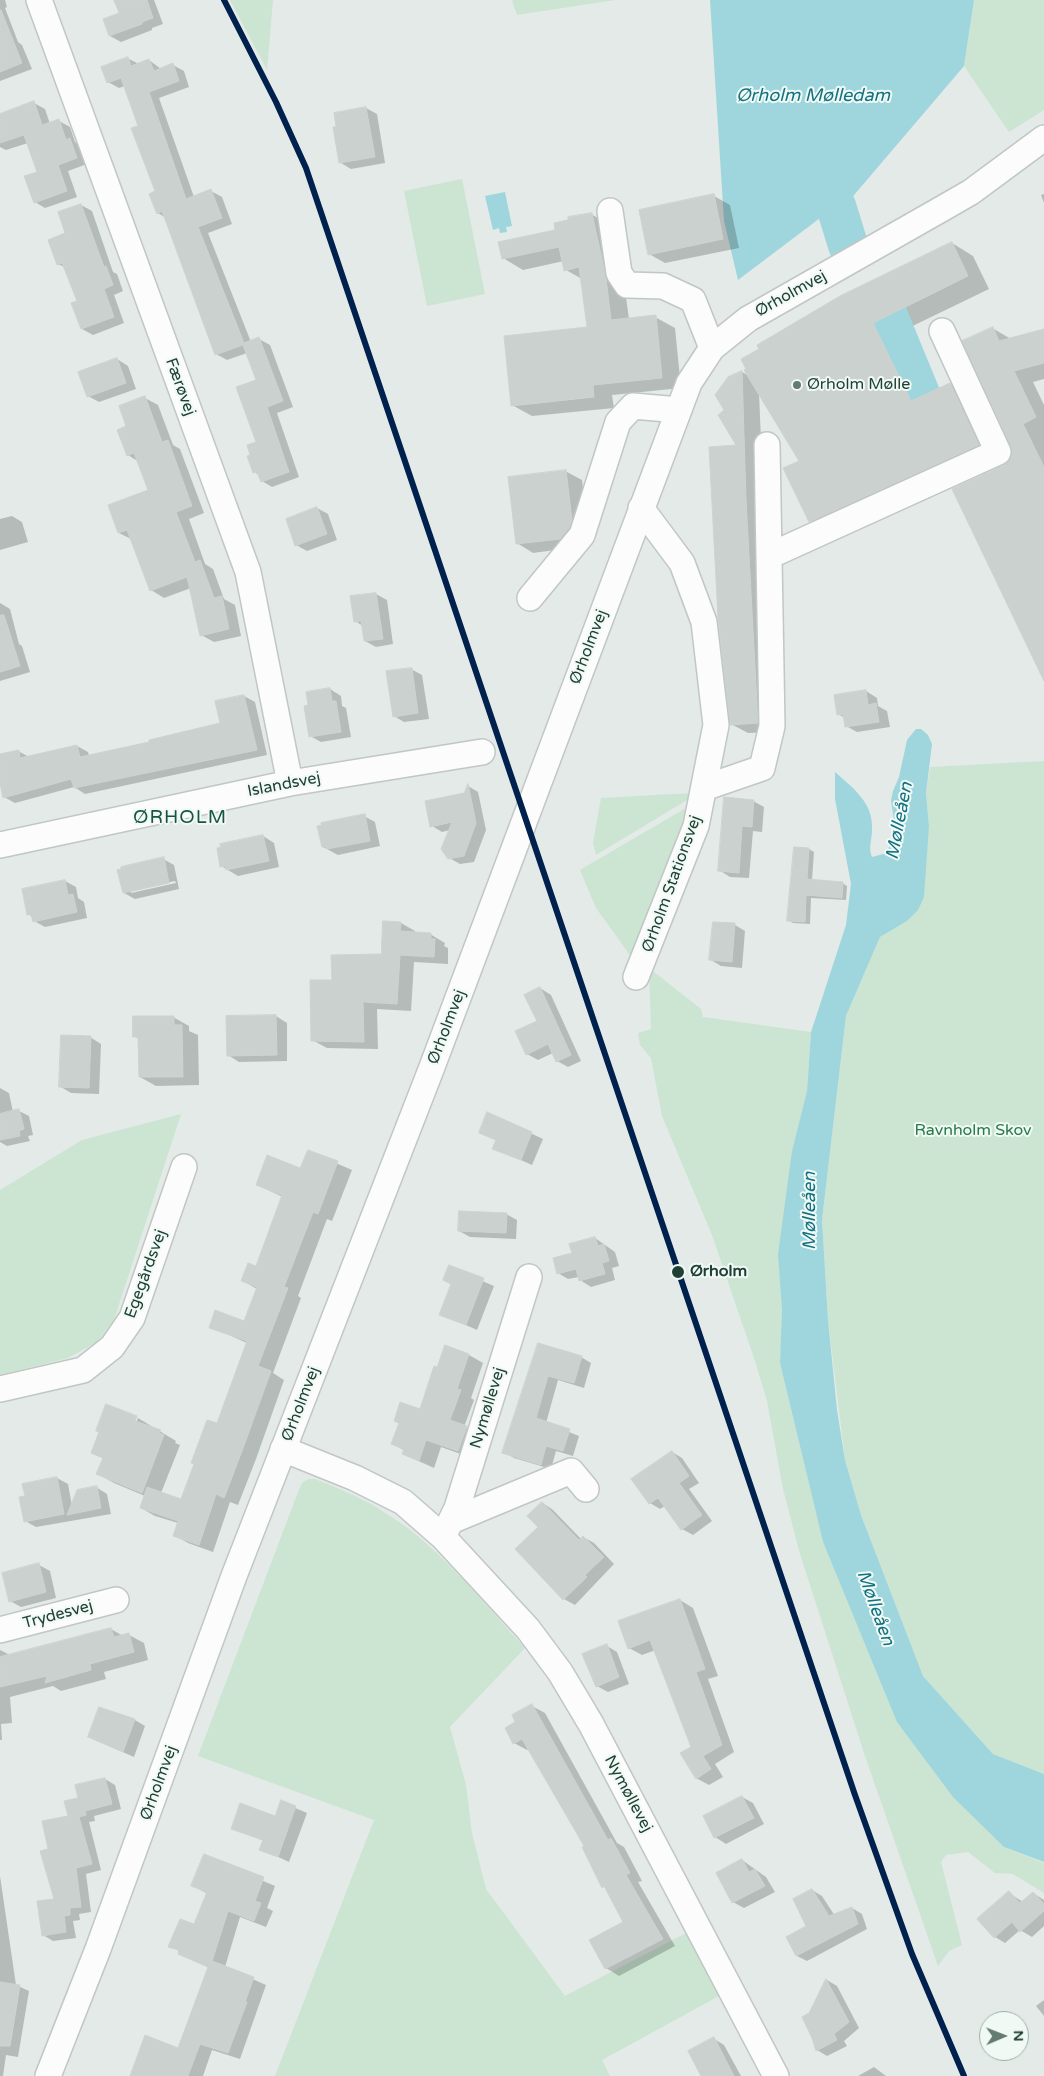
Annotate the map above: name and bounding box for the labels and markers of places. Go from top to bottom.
place label: Ørholm Mølle [807,375,910,395]
marker: Ørholm Mølle [791,379,803,391]
place label: Ørholm [690,1262,747,1282]
marker: Ørholm [670,1264,686,1280]

